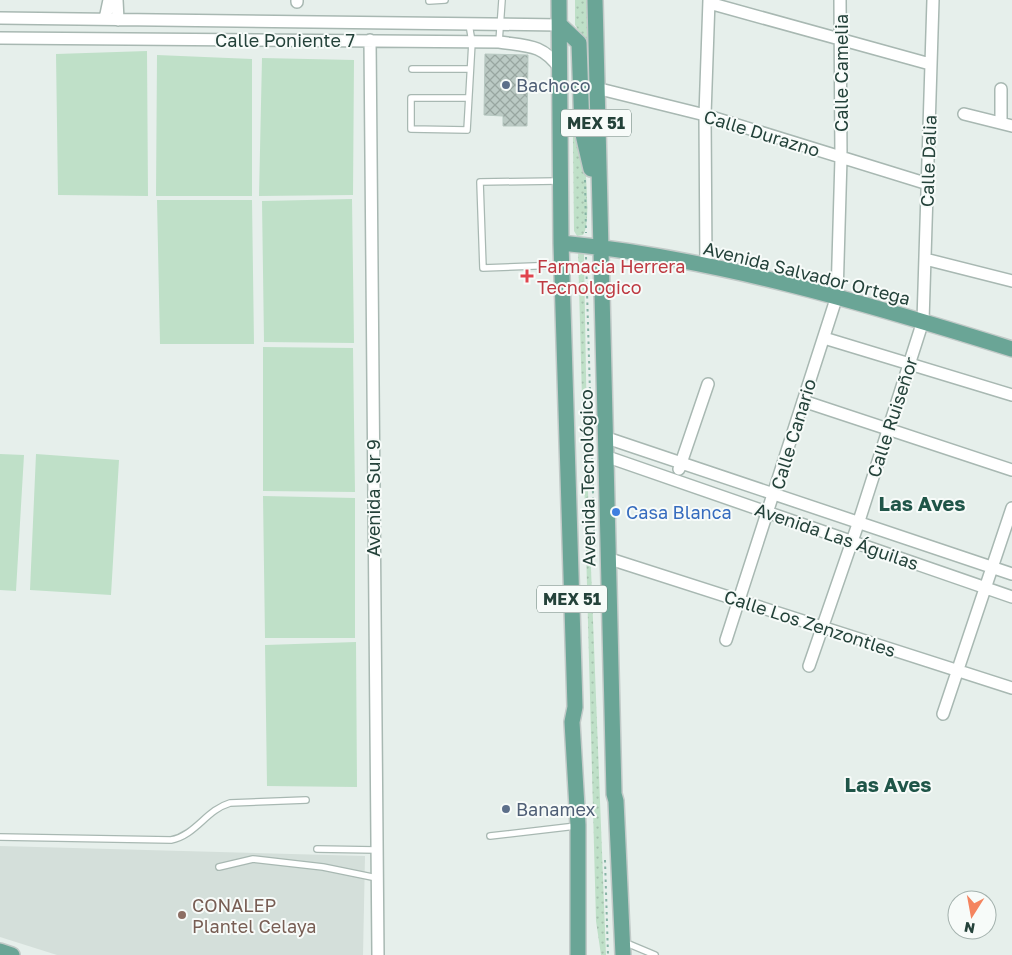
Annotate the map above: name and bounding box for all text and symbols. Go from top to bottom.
street label: Calle Camelia [830,14,852,132]
street label: Calle Poniente 7 [215,29,355,51]
place label: Bachoco [516,74,591,96]
marker: Bachoco [500,79,512,91]
street label: Calle Durazno [701,105,823,161]
road number: MEX 51 [561,110,631,136]
street label: Calle Dalia [915,115,941,207]
street label: Avenida Salvador Ortega [701,237,913,309]
place label: Farmacia Herrera Tecnologico [537,255,685,298]
marker: Farmacia Herrera Tecnologico [521,270,533,282]
street label: Calle Ruiseñor [862,354,922,480]
street label: Calle Canario [766,376,820,492]
street label: Avenida Tecnológico [574,389,600,567]
street label: Avenida Sur 9 [362,439,384,557]
district label: Las Aves [878,491,966,515]
street label: Avenida Las Águilas [752,498,922,574]
place label: Casa Blanca [626,501,732,523]
marker: Casa Blanca [610,506,622,518]
street label: Calle Los Zenzontles [721,585,899,661]
road number: MEX 51 [537,586,607,612]
district label: Las Aves [844,772,932,796]
place label: Banamex [516,798,595,820]
marker: Banamex [500,803,512,815]
north arrow [947,890,997,940]
place label: CONALEP Plantel Celaya [192,894,316,937]
marker: CONALEP Plantel Celaya [176,909,188,921]
text: N [963,919,976,938]

